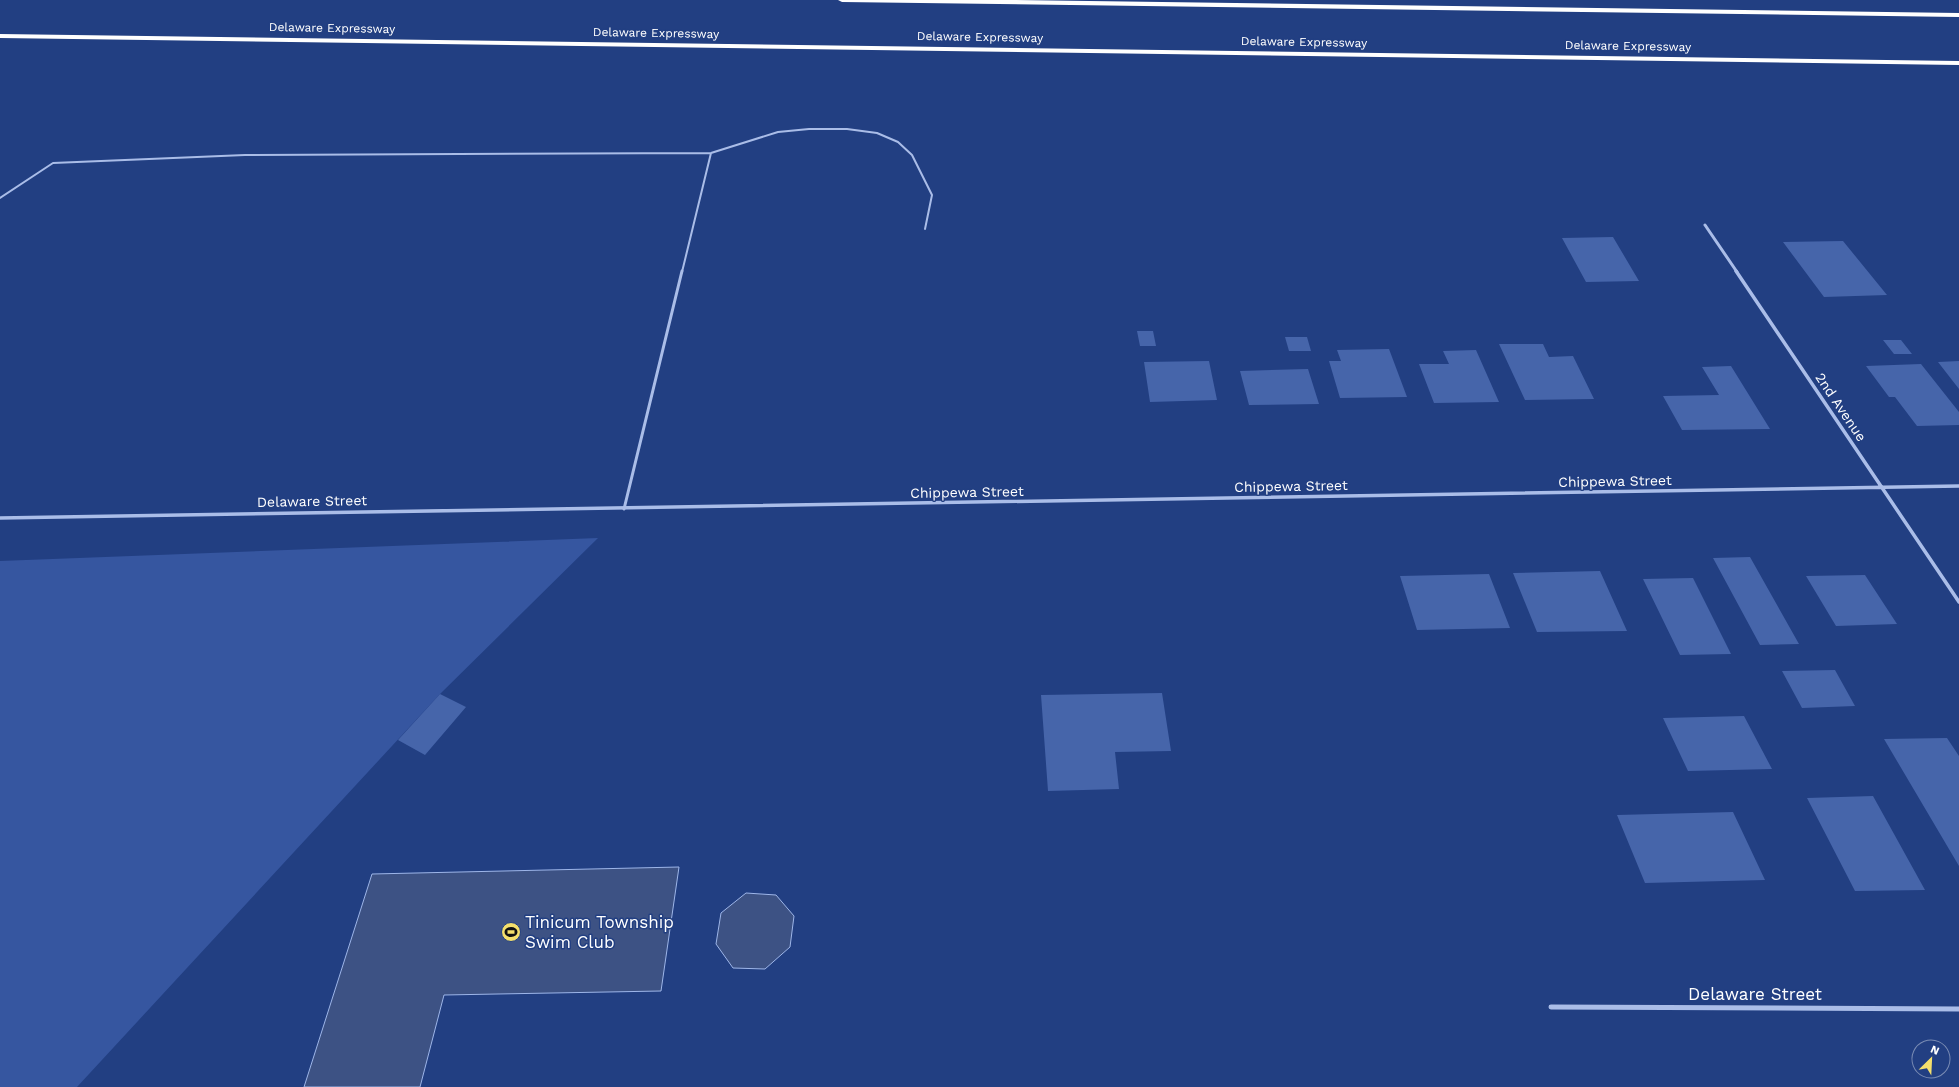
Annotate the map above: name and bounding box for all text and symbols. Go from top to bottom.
street label: Delaware Expressway [269,20,396,36]
street label: Delaware Expressway [593,25,720,41]
street label: Delaware Expressway [917,29,1044,45]
street label: Delaware Expressway [1241,34,1368,50]
street label: Delaware Expressway [1565,38,1692,54]
street label: 2nd Avenue [1812,370,1870,444]
street label: Chippewa Street [1558,472,1672,490]
street label: Chippewa Street [1234,477,1348,495]
street label: Chippewa Street [910,483,1024,501]
street label: Delaware Street [257,492,367,510]
place label: Tinicum Township Swim Club [525,912,674,952]
sports icon: Tinicum Township Swim Club [500,921,522,943]
street label: Delaware Street [1688,984,1822,1004]
north arrow [1911,1039,1951,1079]
text: N [1928,1043,1941,1058]

